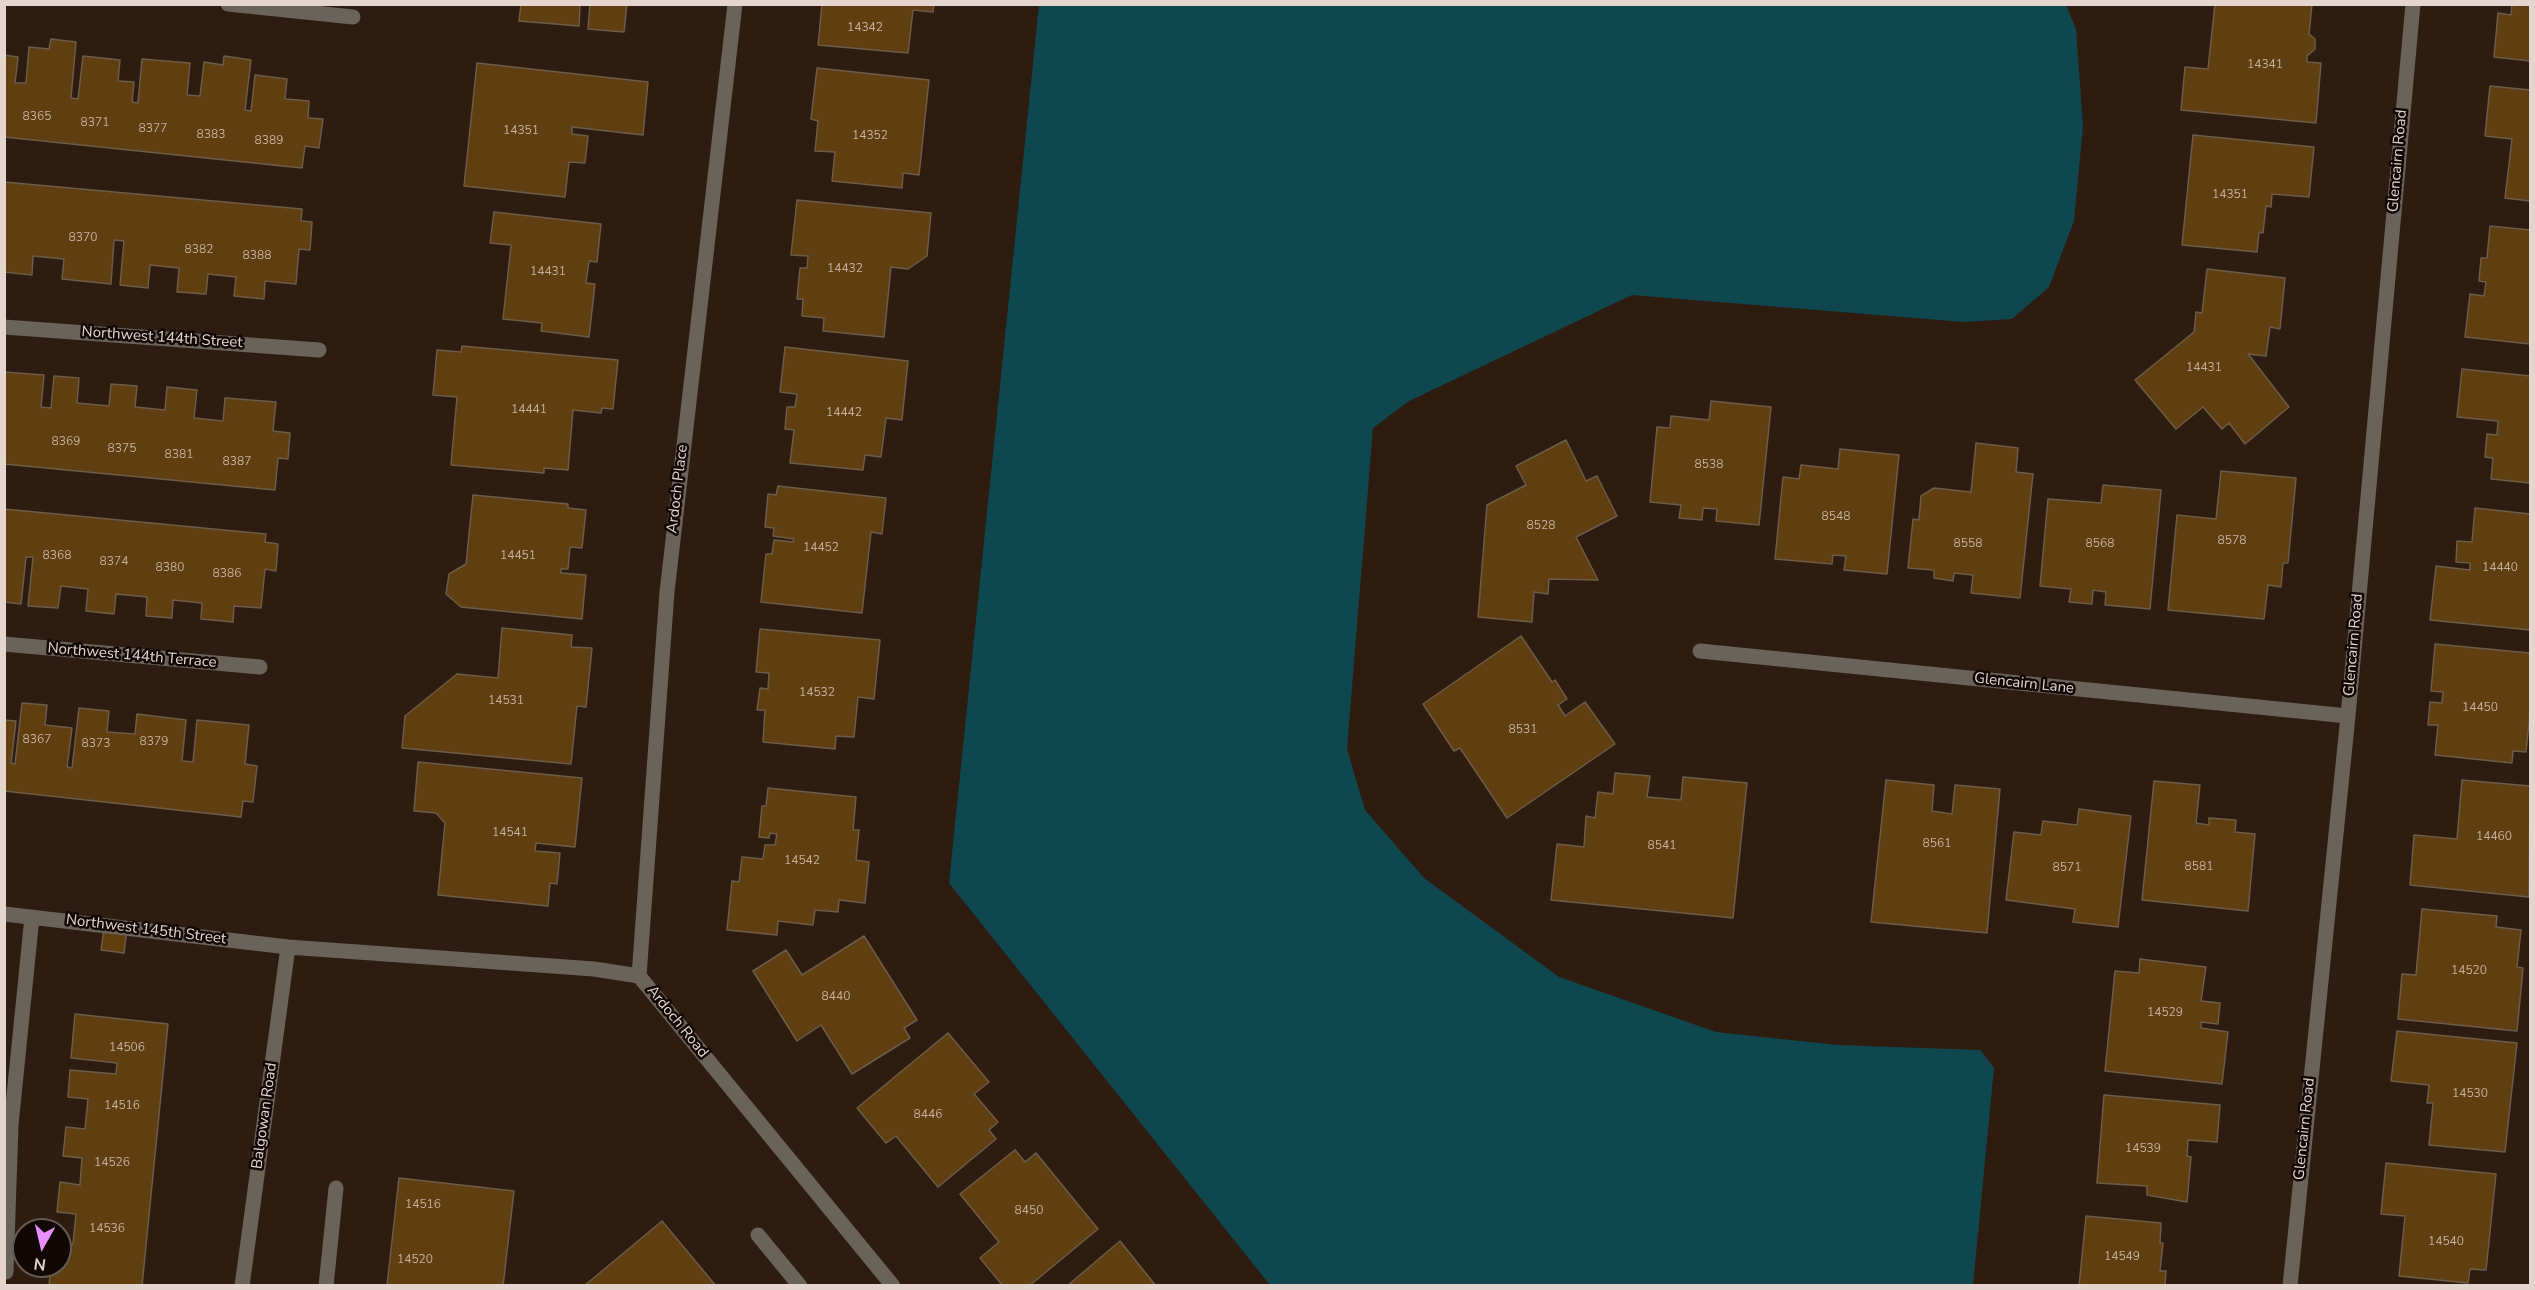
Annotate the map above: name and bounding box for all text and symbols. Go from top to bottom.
house number: 14342 [847,21,883,35]
house number: 14341 [2247,58,2283,72]
street label: Glencairn Road [2385,109,2411,213]
house number: 8365 [23,110,51,124]
house number: 8371 [81,116,109,130]
house number: 8377 [139,122,167,136]
house number: 14351 [503,124,539,138]
house number: 8383 [197,128,225,142]
house number: 14352 [852,129,888,143]
house number: 8389 [255,134,283,148]
house number: 14351 [2212,188,2248,202]
house number: 8370 [69,231,97,245]
house number: 8382 [185,243,213,257]
house number: 8388 [243,249,271,263]
house number: 14432 [827,262,863,276]
house number: 14431 [530,265,566,279]
street label: Northwest 144th Street [81,323,243,353]
house number: 14431 [2186,361,2222,375]
house number: 14441 [511,403,547,417]
house number: 14442 [826,406,862,420]
house number: 8369 [52,435,80,449]
house number: 8375 [108,442,136,456]
street label: Ardoch Place [664,444,692,534]
house number: 8381 [165,448,193,462]
house number: 8387 [223,455,251,469]
house number: 8538 [1695,458,1723,472]
house number: 8548 [1822,510,1850,524]
house number: 8528 [1527,519,1555,533]
house number: 8578 [2218,534,2246,548]
house number: 8558 [1954,537,1982,551]
house number: 8568 [2086,537,2114,551]
house number: 14452 [803,541,839,555]
house number: 8368 [43,549,71,563]
house number: 14451 [500,549,536,563]
house number: 8374 [100,555,128,569]
house number: 8380 [156,561,184,575]
house number: 14440 [2482,561,2518,575]
house number: 8386 [213,567,241,581]
street label: Glencairn Road [2341,593,2367,697]
street label: Northwest 144th Terrace [47,640,217,672]
street label: Glencairn Lane [1973,670,2075,698]
house number: 14532 [799,686,835,700]
house number: 14531 [488,694,524,708]
house number: 14450 [2462,701,2498,715]
house number: 8531 [1509,723,1537,737]
house number: 8367 [23,733,51,747]
house number: 8379 [140,735,168,749]
house number: 8373 [82,737,110,751]
house number: 14541 [492,826,528,840]
house number: 14460 [2476,830,2512,844]
house number: 8561 [1923,837,1951,851]
house number: 8541 [1648,839,1676,853]
house number: 14542 [784,854,820,868]
house number: 8581 [2185,860,2213,874]
house number: 8571 [2053,861,2081,875]
street label: Northwest 145th Street [65,911,227,949]
house number: 14520 [2451,964,2487,978]
street label: Ardoch Road [642,982,712,1062]
house number: 8440 [822,990,850,1004]
house number: 14529 [2147,1006,2183,1020]
house number: 14506 [109,1041,145,1055]
street label: Balgowan Road [249,1062,281,1170]
street label: Glencairn Road [2291,1077,2319,1181]
house number: 14530 [2452,1087,2488,1101]
house number: 14516 [104,1099,140,1113]
house number: 8446 [914,1108,942,1122]
house number: 14539 [2125,1142,2161,1156]
house number: 14526 [94,1156,130,1170]
house number: 14516 [405,1198,441,1212]
house number: 8450 [1015,1204,1043,1218]
north arrow [12,1218,72,1278]
house number: 14536 [89,1222,125,1236]
house number: 14540 [2428,1235,2464,1249]
house number: 14549 [2104,1250,2140,1264]
text: N [32,1252,47,1276]
house number: 14520 [397,1253,433,1267]

